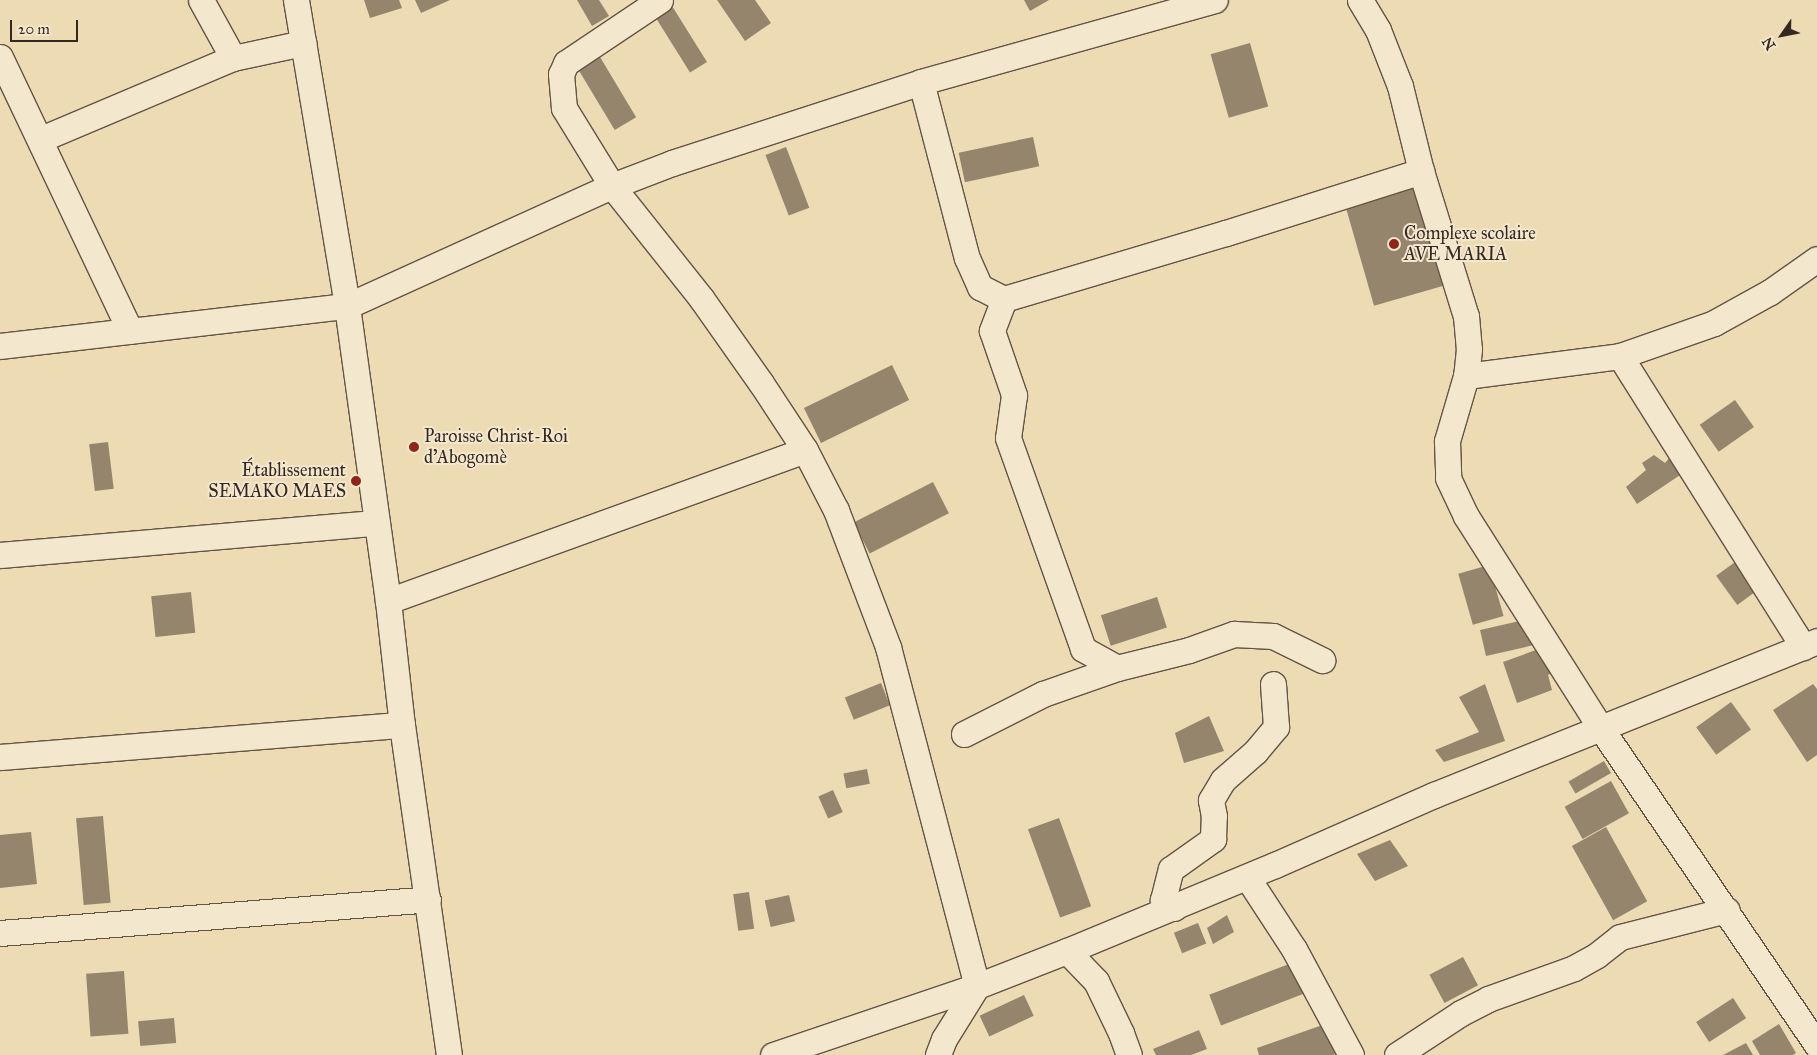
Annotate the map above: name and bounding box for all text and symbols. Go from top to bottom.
scale bar [12,10,80,42]
north arrow [1757,10,1807,60]
text: 20 m [18,20,50,38]
text: N [1759,34,1779,53]
place label: Complexe scolaire AVE MARIA [1404,223,1536,266]
marker: Complexe scolaire AVE MARIA [1388,238,1400,250]
place label: Paroisse Christ-Roi d'Abogomè [424,426,568,468]
marker: Paroisse Christ-Roi d'Abogomè [408,441,420,453]
place label: Établissement SEMAKO MAES [208,460,346,502]
marker: Établissement SEMAKO MAES [350,475,362,487]

